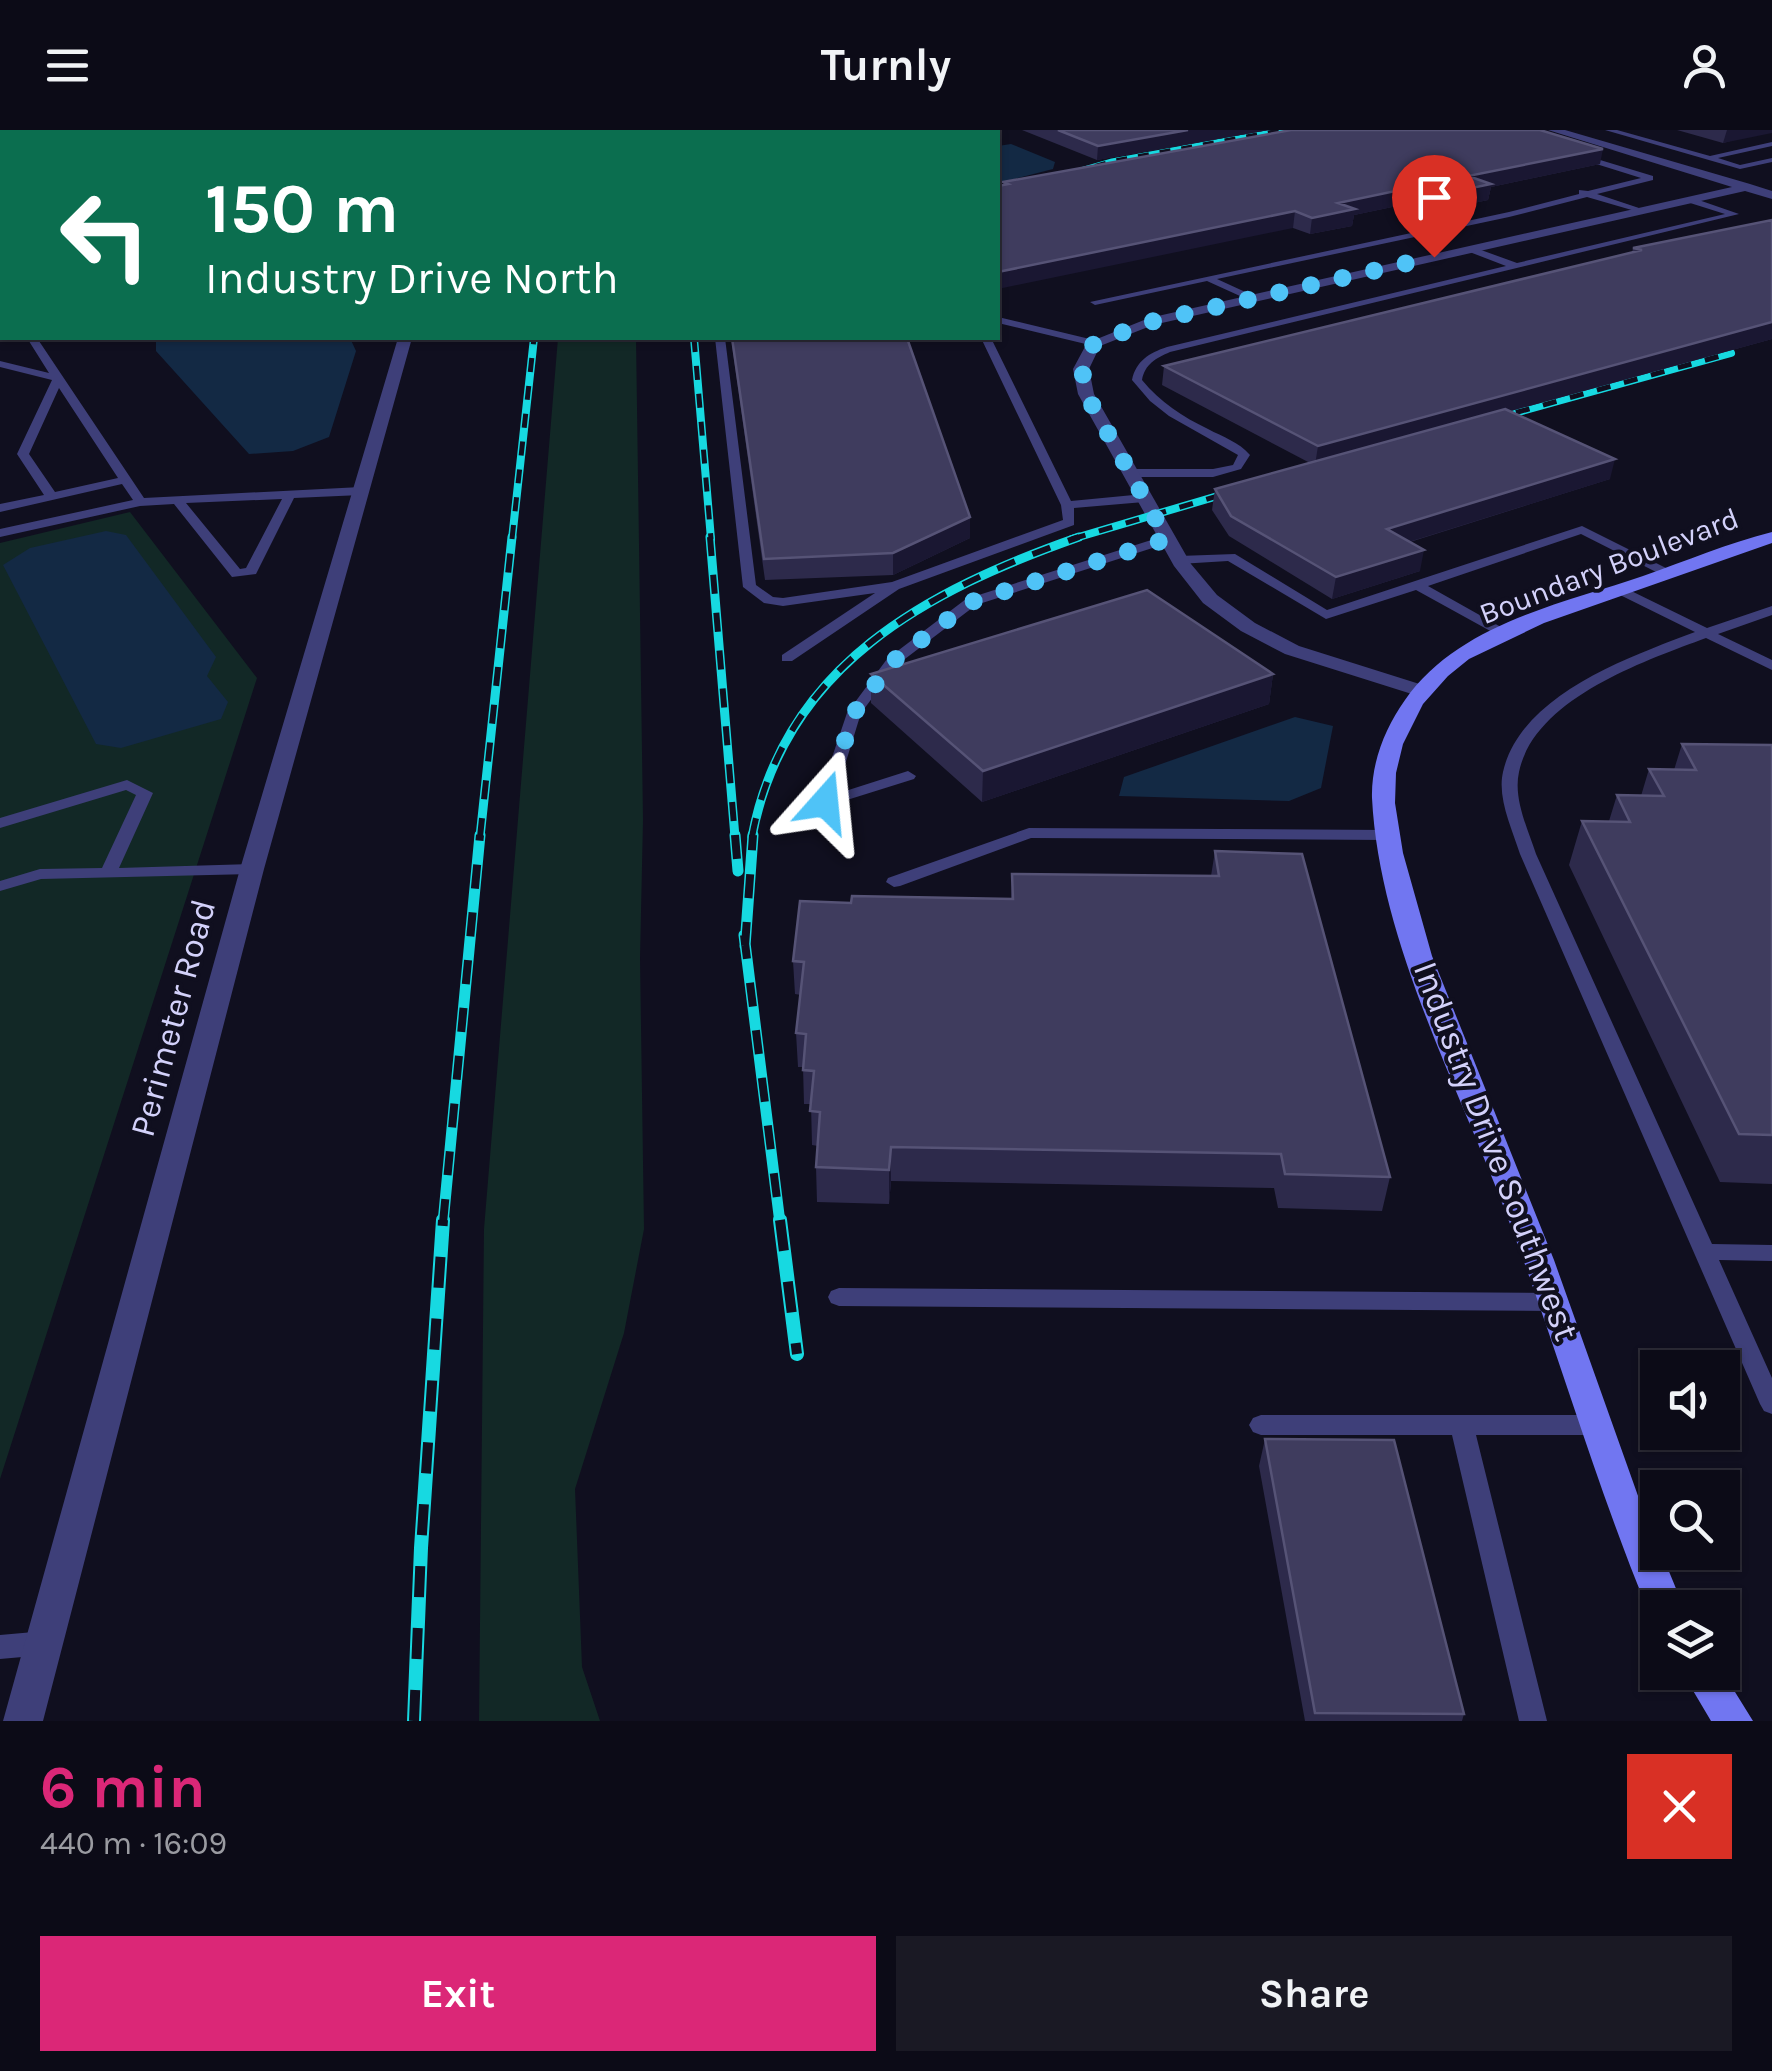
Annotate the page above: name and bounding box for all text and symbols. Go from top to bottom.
icon: menu [40,38,95,93]
icon: person [1677,38,1732,93]
text: Turnly [821,39,951,91]
pin [1392,155,1477,258]
text: 150 m [205,168,399,250]
icon: left [40,170,170,300]
icon: arrive [1407,170,1462,225]
text: Industry Drive North [205,252,619,304]
street label: Boundary Boulevard [1474,500,1744,632]
position arrow [773,750,877,854]
street label: Perimeter Road [122,895,224,1141]
street label: Industry Drive Southwest [1405,956,1587,1346]
map controls [1640,1350,1740,1690]
button: sound [1640,1350,1740,1450]
button: search [1640,1470,1740,1570]
button: layers [1640,1590,1740,1690]
text: 6 min [40,1752,206,1822]
button: close [1627,1754,1732,1859]
text: 440 m · 16:09 [40,1825,227,1862]
button: Exit [40,1936,876,2051]
button: Share [896,1936,1732,2051]

